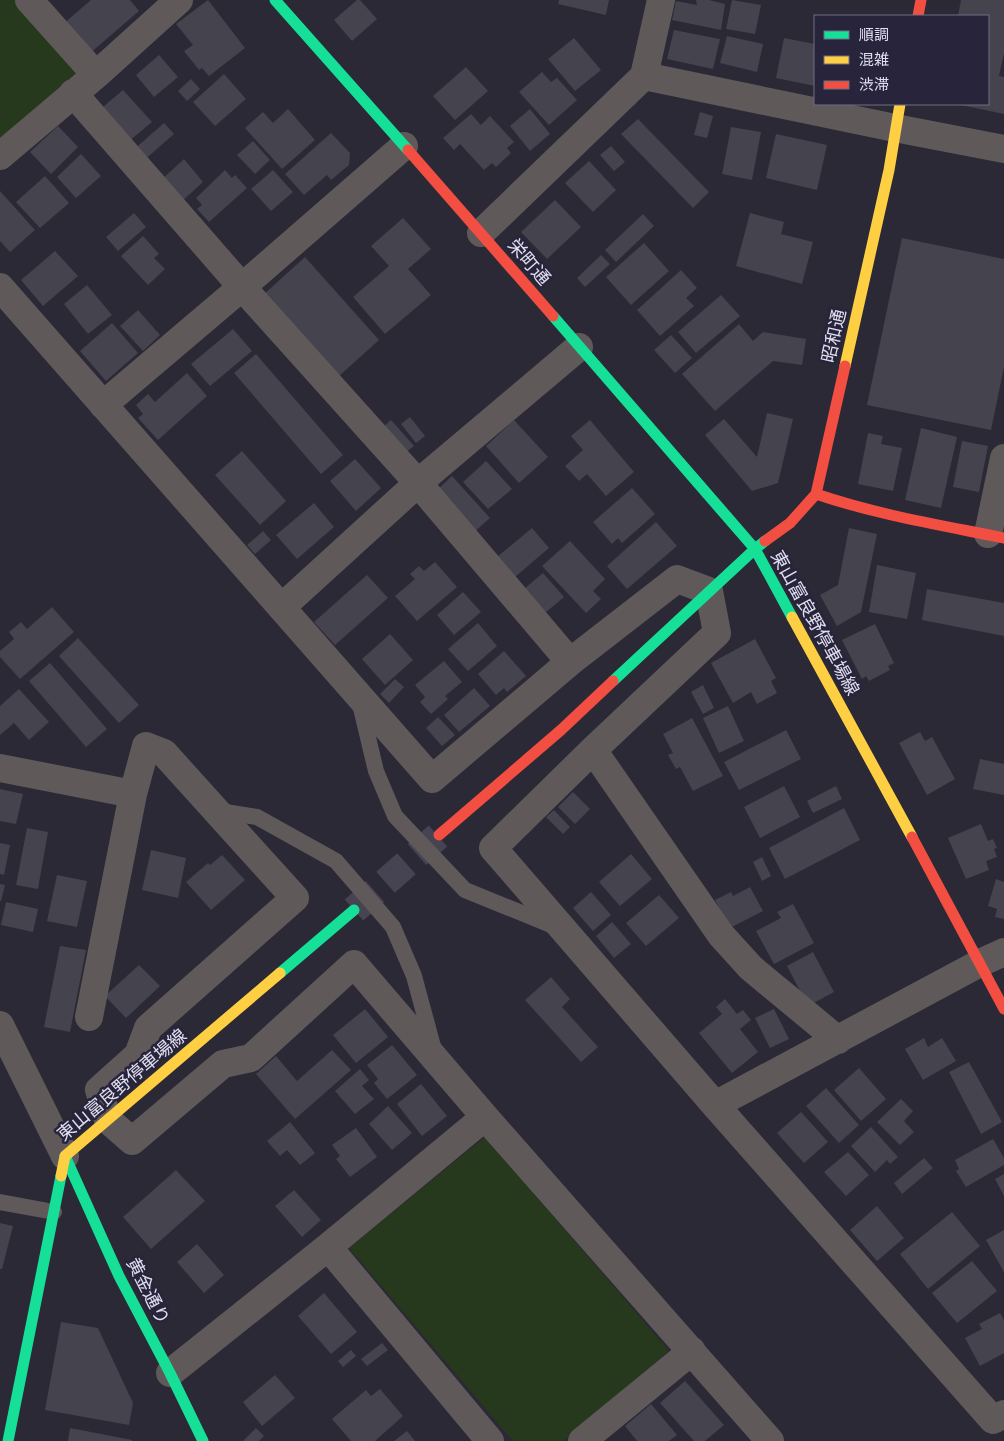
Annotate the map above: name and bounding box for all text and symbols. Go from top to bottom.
legend [814,15,989,105]
text: 順調 [859,24,889,45]
text: 混雑 [859,49,889,70]
text: 渋滞 [859,74,889,95]
street label: 栄町通 [503,233,557,290]
street label: 昭和通 [815,307,851,365]
street label: 東山富良野停車場線 [766,546,866,699]
street label: 東山富良野停車場線 [52,1023,191,1145]
street label: 黄金通り [122,1253,176,1328]

